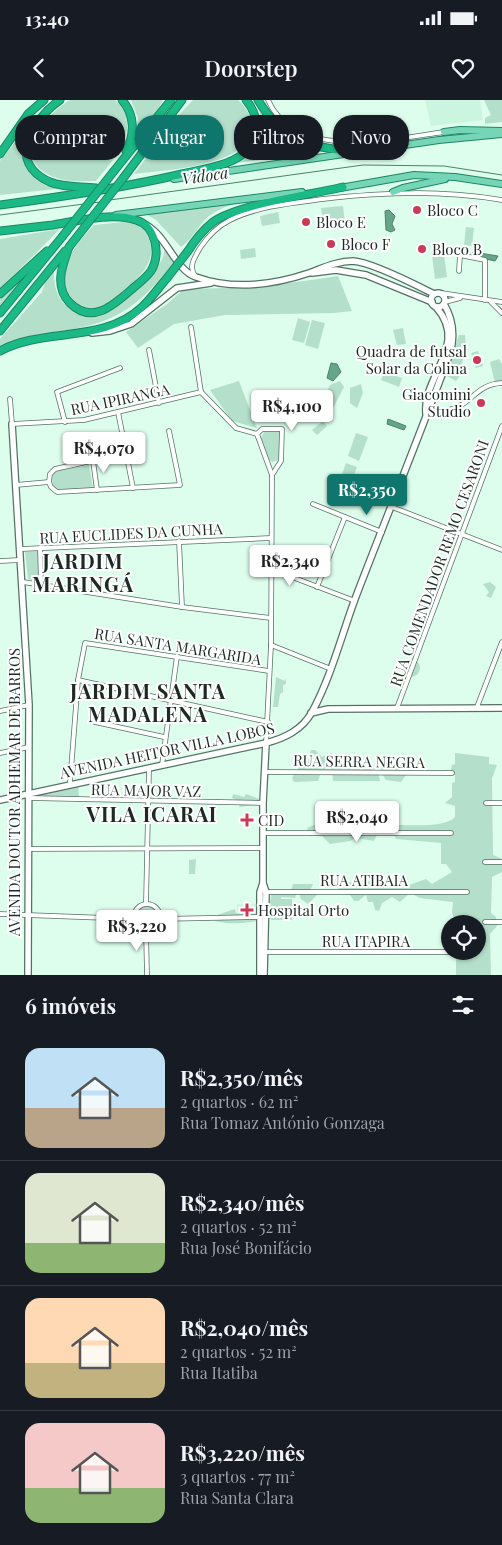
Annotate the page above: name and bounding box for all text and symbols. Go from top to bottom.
text: 13:40 [25,5,69,31]
text: Doorstep [204,53,298,83]
icon: back [25,54,53,82]
icon: heart [449,54,477,82]
chip: Comprar [15,115,125,160]
chip: Alugar [135,115,224,160]
chip: Filtros [234,115,323,160]
chip: Novo [333,115,409,160]
water label: Vidoca [180,161,230,189]
place label: Bloco C [427,200,478,220]
marker: Bloco C [411,204,423,216]
place label: Bloco E [316,212,366,232]
marker: Bloco E [300,216,312,228]
place label: Bloco F [341,234,391,254]
marker: Bloco F [325,238,337,250]
place label: Bloco B [432,239,482,259]
marker: Bloco B [416,243,428,255]
place label: Quadra de futsal Solar da Colina [356,341,468,378]
marker: Quadra de futsal Solar da Colina [471,354,483,366]
street label: RUA IPIRANGA [69,379,172,419]
place label: Giacomini Studio [402,384,472,421]
pin: R$4,100 [246,390,338,432]
text: R$4,100 [262,395,322,416]
marker: Giacomini Studio [475,397,487,409]
pin: R$4,070 [58,432,150,474]
text: R$4,070 [74,437,134,458]
street label: RUA COMENDADOR REMO CESARONI [385,437,493,689]
pin: R$2,350 [321,474,413,516]
text: R$2,350 [338,479,396,500]
street label: RUA EUCLIDES DA CUNHA [39,518,224,548]
pin: R$2,340 [244,544,336,587]
district label: JARDIM MARINGÁ [32,547,134,597]
text: R$2,340 [260,550,320,571]
street label: RUA SANTA MARGARIDA [93,623,263,669]
street label: AVENIDA DOUTOR ADHEMAR DE BARROS [4,648,24,937]
district label: JARDIM SANTA MADALENA [69,677,226,727]
street label: AVENIDA HEITOR VILLA LOBOS [57,717,276,783]
street label: RUA SERRA NEGRA [293,750,426,772]
street label: RUA MAJOR VAZ [91,779,202,801]
district label: VILA ICARAI [86,800,217,827]
pin: R$2,040 [311,800,403,843]
text: R$2,040 [326,806,388,827]
place label: CID [258,810,284,830]
marker: CID [240,813,254,827]
street label: RUA ATIBAIA [320,870,409,890]
place label: Hospital Orto [258,900,349,920]
marker: Hospital Orto [240,903,254,917]
pin: R$3,220 [91,910,183,952]
text: R$3,220 [107,915,167,936]
map controls [441,915,486,960]
button: locate [441,915,486,960]
street label: RUA ITAPIRA [322,931,411,951]
text: 6 imóveis [25,991,116,1019]
icon: filters [449,991,477,1019]
text: R$2,350/mês [180,1063,303,1091]
icon: home [65,1068,125,1128]
text: 2 quartos · 62 m² [180,1091,298,1112]
text: Rua Tomaz António Gonzaga [180,1112,385,1133]
text: R$2,340/mês [180,1188,305,1216]
icon: home [65,1193,125,1253]
text: 2 quartos · 52 m² [180,1216,297,1237]
text: Rua José Bonifácio [180,1237,312,1258]
text: R$2,040/mês [180,1313,308,1341]
icon: home [65,1318,125,1378]
text: 2 quartos · 52 m² [180,1341,297,1362]
text: Rua Itatiba [180,1362,258,1383]
text: R$3,220/mês [180,1438,305,1466]
icon: home [65,1443,125,1503]
text: 3 quartos · 77 m² [180,1466,295,1487]
text: Rua Santa Clara [180,1487,294,1508]

